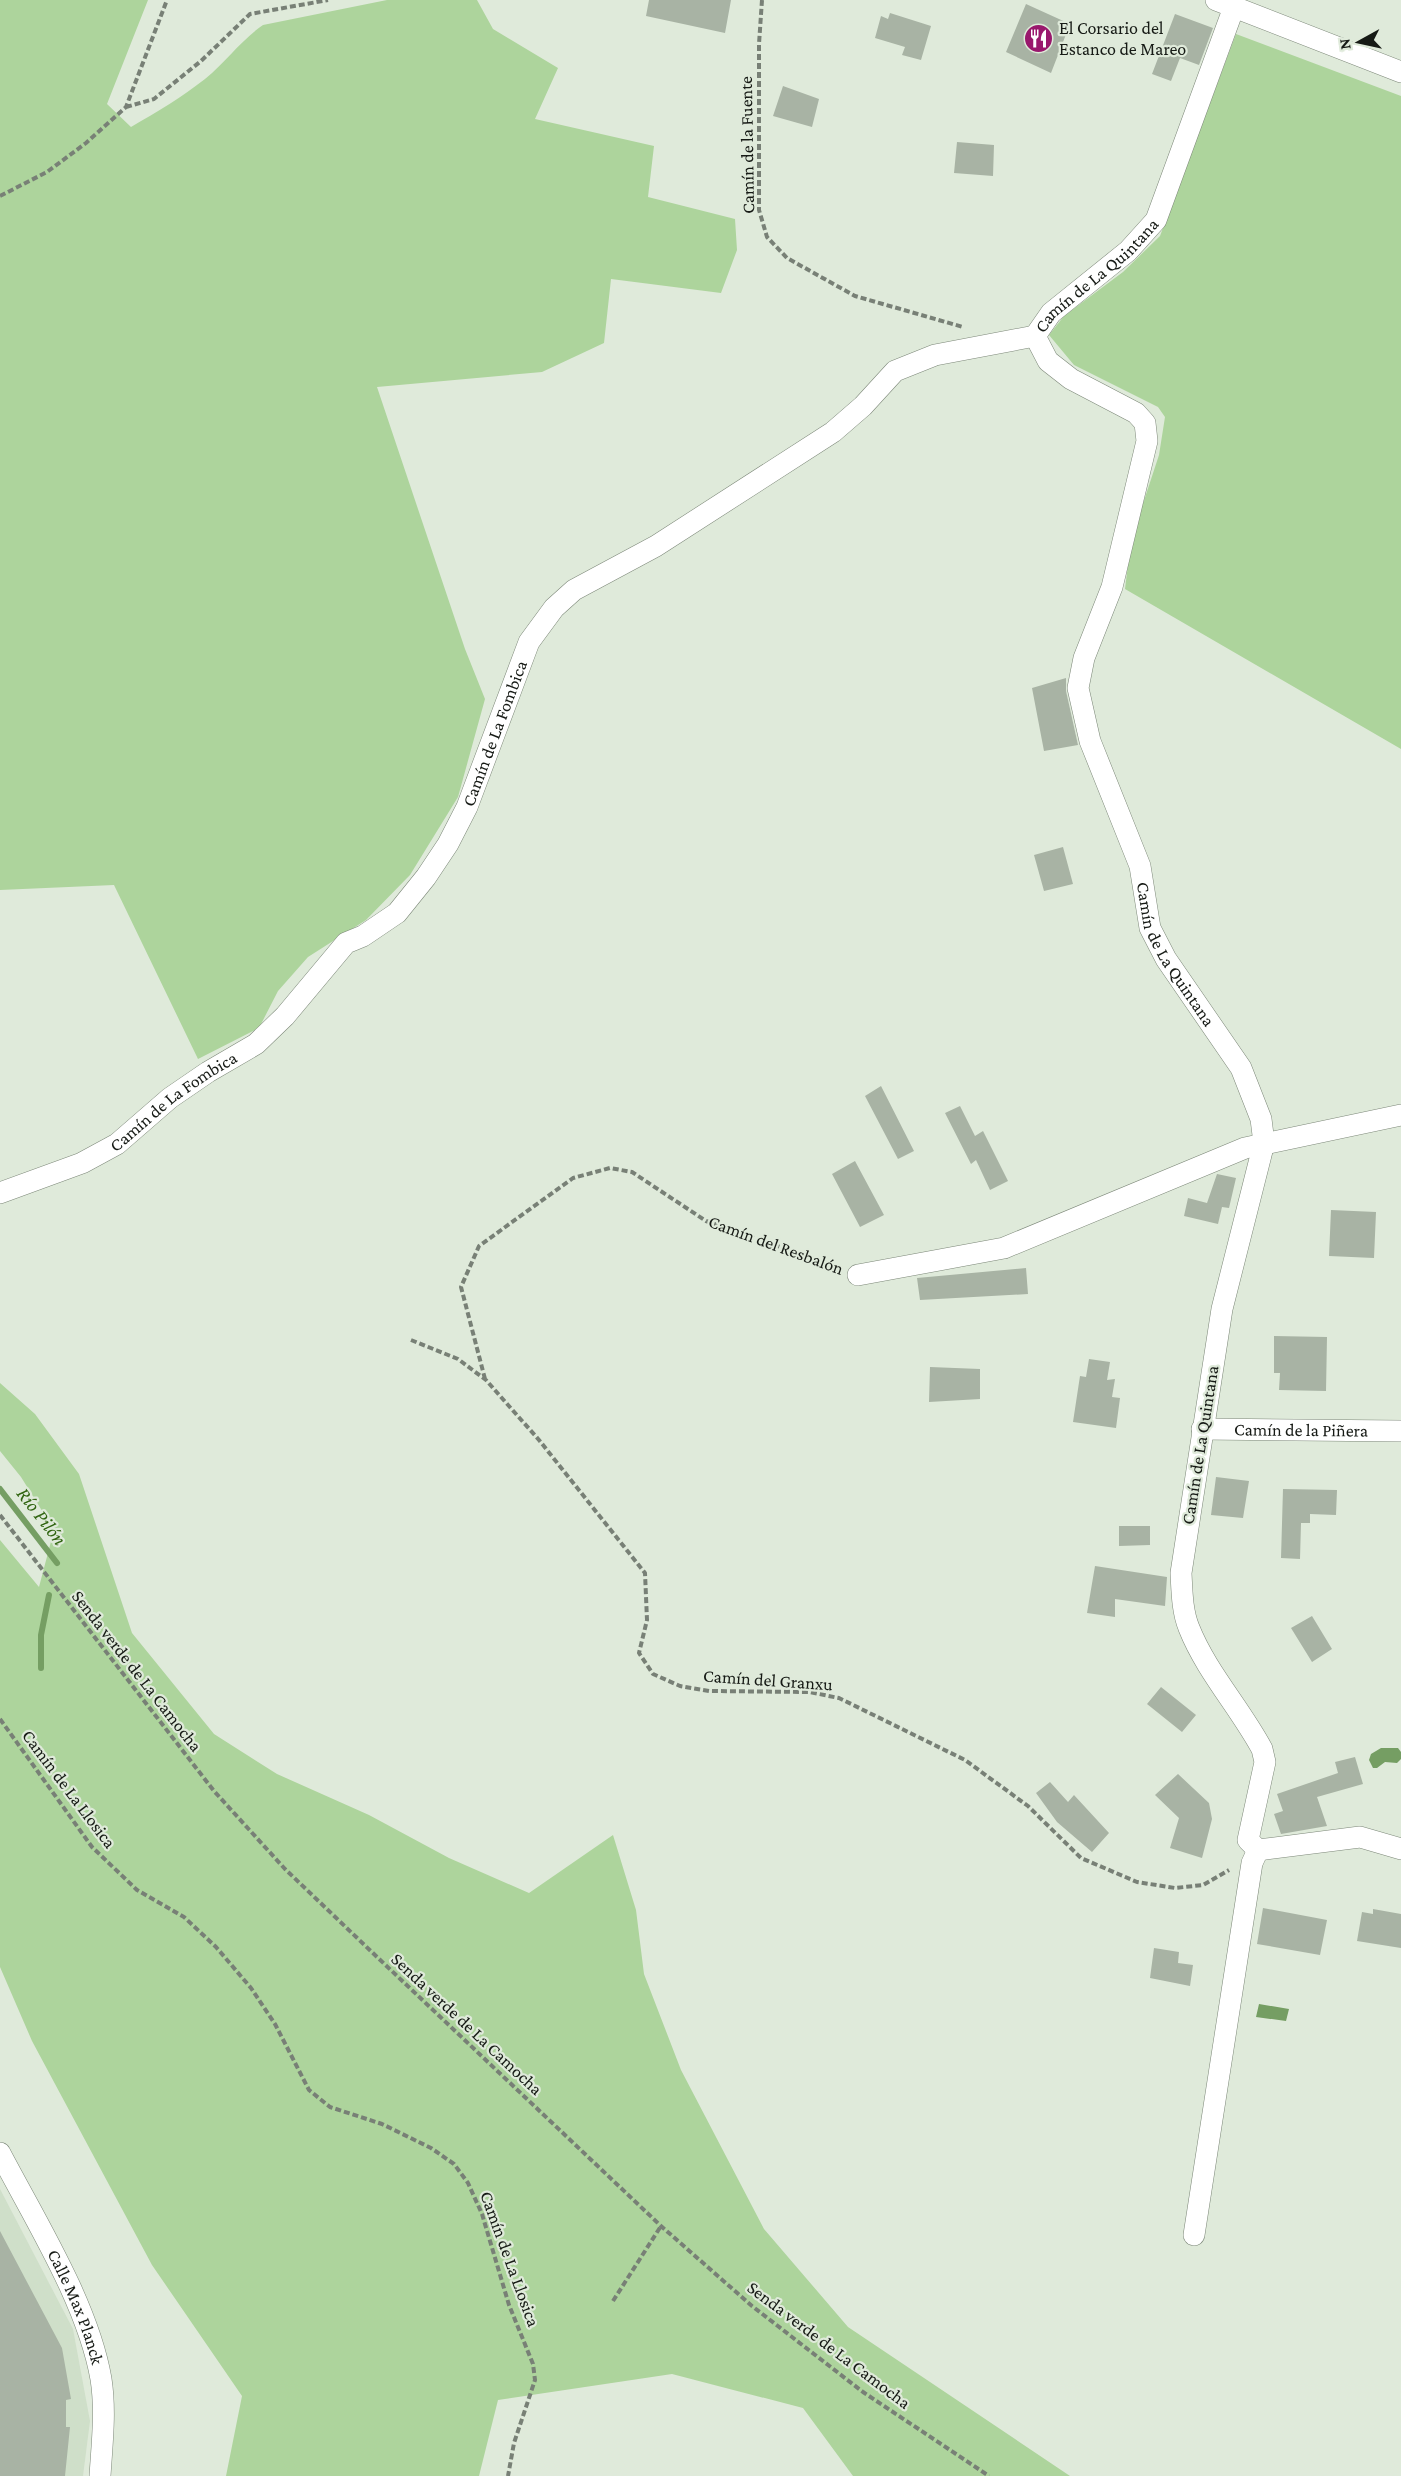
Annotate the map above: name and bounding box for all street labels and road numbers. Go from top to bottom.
street label: Camín de la Fuente [736,76,758,214]
street label: Camín de La Quintana [1031,214,1163,336]
street label: Camín de La Fombica [458,658,531,809]
street label: Camín de La Quintana [1133,880,1219,1030]
street label: Camín de La Fombica [107,1047,240,1156]
street label: Camín del Resbalón [706,1211,847,1279]
street label: Camín de La Quintana [1178,1364,1222,1526]
street label: Camín de la Piñera [1234,1419,1368,1441]
street label: Senda verde de La Camocha [68,1586,206,1756]
street label: Camín del Granxu [703,1665,834,1695]
street label: Camín de La Llosica [18,1726,120,1852]
street label: Senda verde de La Camocha [387,1949,547,2099]
street label: Camín de La Llosica [476,2189,544,2329]
street label: Calle Max Planck [44,2246,108,2367]
street label: Senda verde de La Camocha [743,2277,915,2413]

